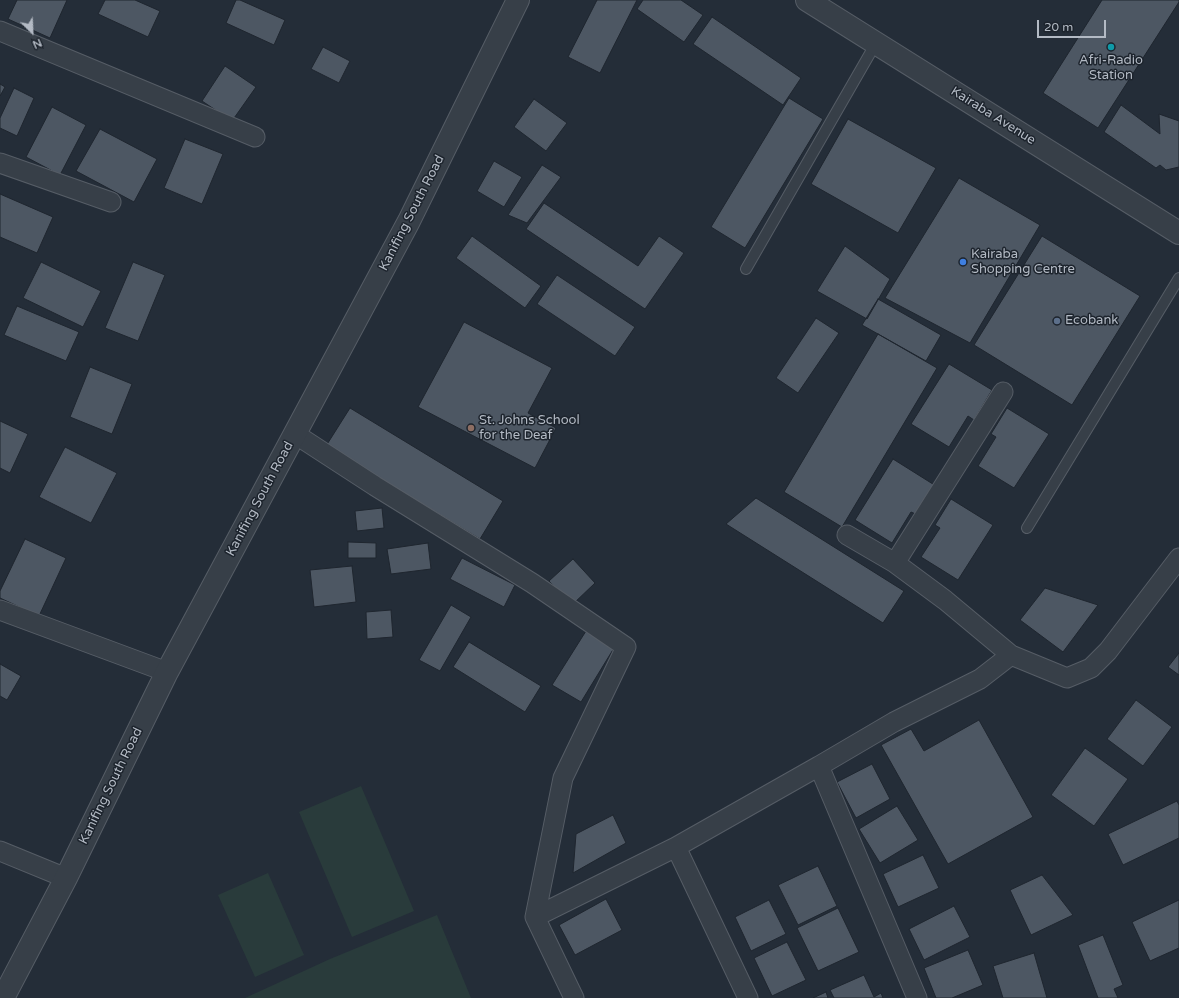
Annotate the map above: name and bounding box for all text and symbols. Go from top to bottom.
north arrow [12,12,52,52]
scale bar [1039,12,1108,38]
text: 20 m [1044,20,1073,34]
text: N [30,36,44,51]
marker: Afri-Radio Station [1106,42,1116,52]
place label: Afri-Radio Station [1079,53,1143,84]
street label: Kairaba Avenue [948,84,1038,148]
street label: Kanifing South Road [376,153,448,273]
place label: Kairaba Shopping Centre [971,247,1075,278]
marker: Kairaba Shopping Centre [958,257,968,267]
place label: Ecobank [1065,313,1118,329]
marker: Ecobank [1052,316,1062,326]
place label: St. Johns School for the Deaf [479,413,580,444]
marker: St. Johns School for the Deaf [466,423,476,433]
street label: Kanifing South Road [223,439,297,559]
street label: Kanifing South Road [76,725,146,847]

